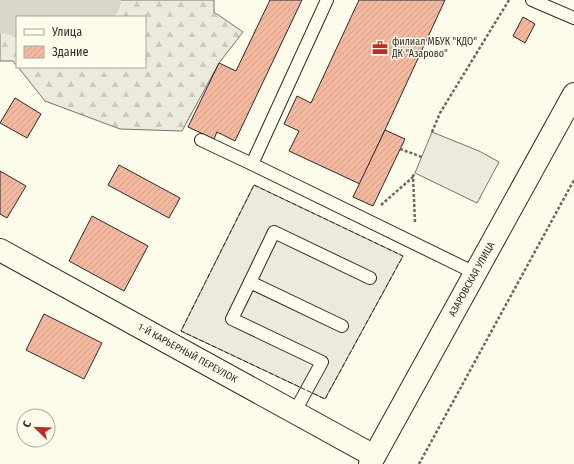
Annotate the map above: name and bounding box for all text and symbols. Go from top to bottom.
legend [16,16,146,68]
text: Улица [51,25,82,39]
place label: филиал МБУК "КДО" ДК "Азарово" [391,36,477,60]
office icon: филиал МБУК "КДО" ДК "Азарово" [371,39,389,57]
text: Здание [52,45,88,59]
street label: АЗАРОВСКАЯ УЛИЦА [446,239,498,319]
street label: 1-Й КАРЬЕРНЫЙ ПЕРЕУЛОК [136,321,240,386]
north arrow [16,408,56,448]
text: С [20,419,34,429]

